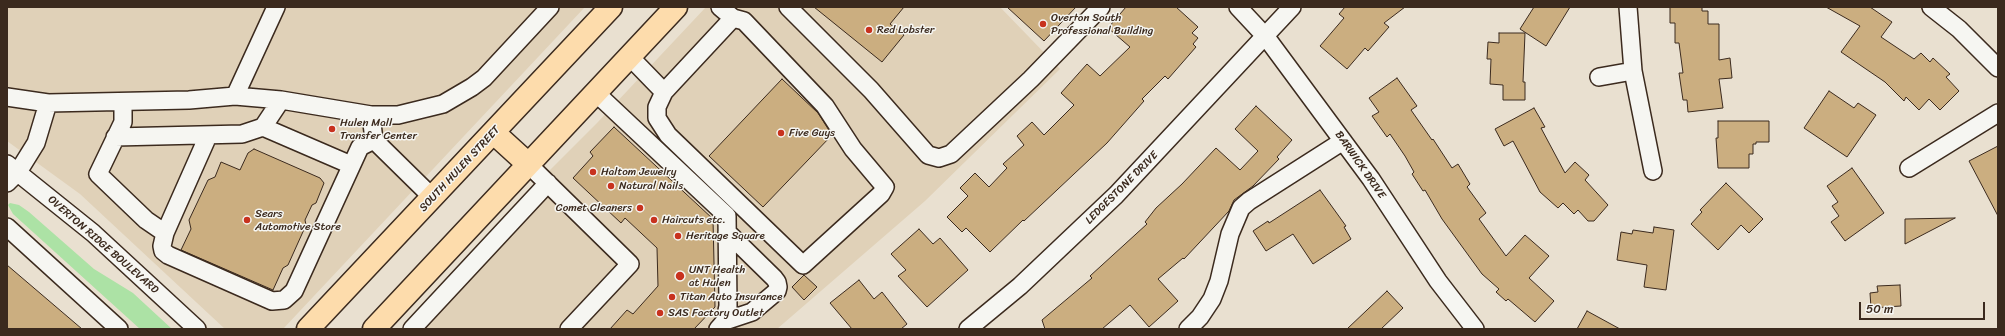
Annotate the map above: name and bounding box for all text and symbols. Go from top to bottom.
place label: Overton South Professional Building [1051,11,1153,37]
marker: Overton South Professional Building [1038,19,1048,29]
place label: Red Lobster [877,23,934,37]
marker: Red Lobster [864,25,874,35]
place label: Hulen Mall Transfer Center [340,116,417,142]
street label: SOUTH HULEN STREET [417,123,503,215]
marker: Hulen Mall Transfer Center [327,124,337,134]
place label: Five Guys [789,126,835,140]
marker: Five Guys [776,128,786,138]
street label: BARWICK DRIVE [1332,129,1388,201]
street label: LEDGESTONE DRIVE [1083,149,1161,227]
place label: Haltom Jewelry [601,165,677,179]
marker: Haltom Jewelry [588,167,598,177]
place label: Natural Nails [619,179,683,193]
marker: Natural Nails [606,181,616,191]
street label: OVERTON RIDGE BOULEVARD [45,193,161,297]
place label: Comet Cleaners [556,201,632,215]
marker: Comet Cleaners [635,203,645,213]
place label: Sears Automotive Store [255,207,341,233]
place label: Haircuts etc. [662,213,726,227]
marker: Sears Automotive Store [242,215,252,225]
marker: Haircuts etc. [649,215,659,225]
place label: Heritage Square [686,229,765,243]
marker: Heritage Square [673,231,683,241]
place label: UNT Health at Hulen [689,263,745,289]
marker: UNT Health at Hulen [674,270,686,282]
place label: Titan Auto Insurance [680,290,783,304]
marker: Titan Auto Insurance [667,292,677,302]
scale bar [1861,294,1987,320]
text: 50 m [1866,298,1893,320]
place label: SAS Factory Outlet [668,306,763,320]
marker: SAS Factory Outlet [655,308,665,318]

